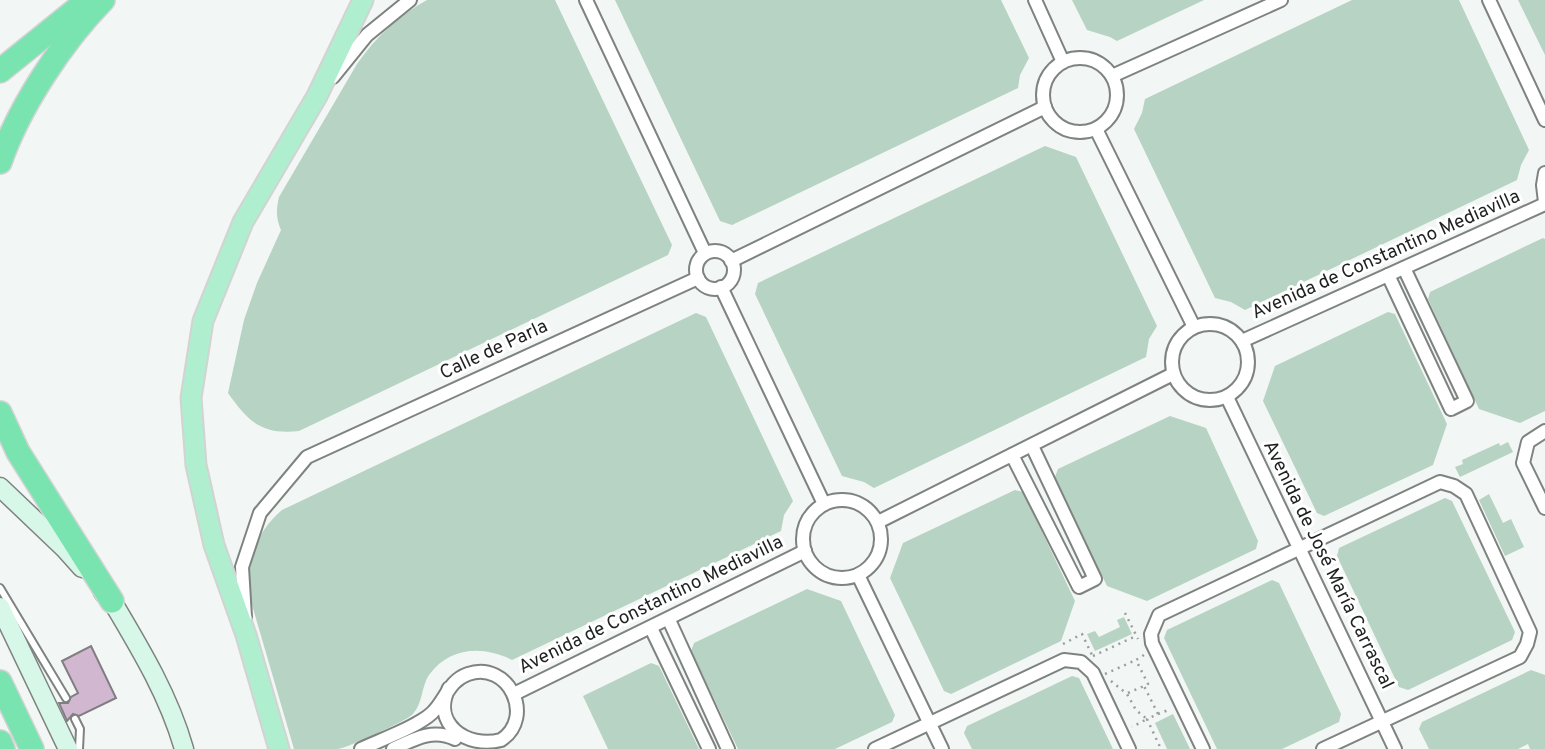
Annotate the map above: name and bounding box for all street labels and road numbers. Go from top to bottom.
street label: Avenida de Constantino Mediavilla [1248,185,1524,325]
street label: Calle de Parla [436,315,552,385]
street label: Avenida de José María Carrascal [1257,437,1399,693]
street label: Avenida de Constantino Mediavilla [515,530,787,680]

